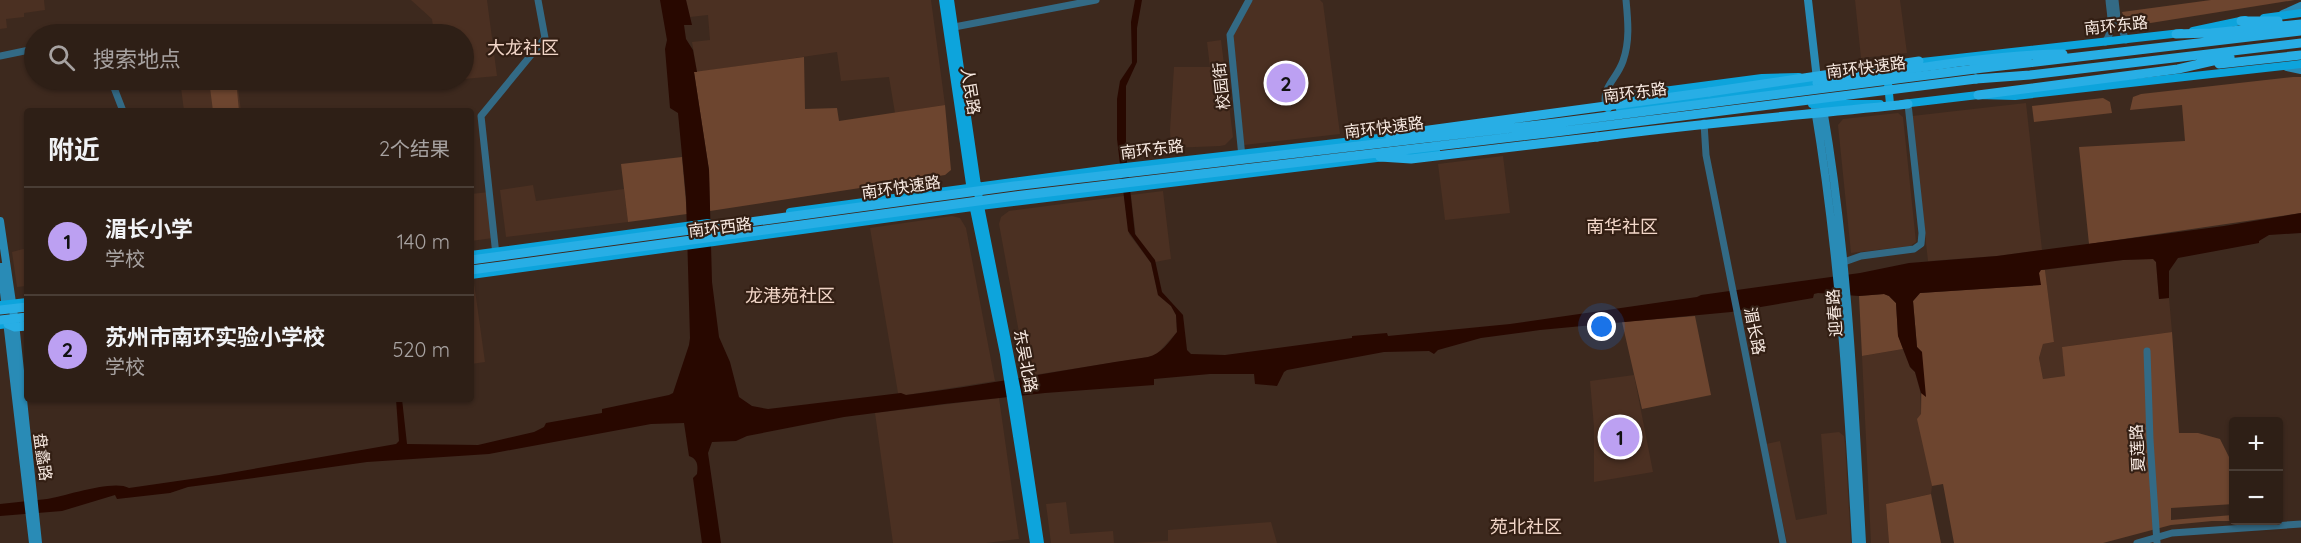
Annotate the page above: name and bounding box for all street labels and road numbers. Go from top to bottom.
street label: 南环东路 [2083,12,2149,38]
street label: 南环快速路 [1825,52,1907,82]
street label: 校园街 [1209,61,1233,111]
street label: 人民路 [957,66,985,116]
street label: 南环东路 [1602,78,1668,106]
street label: 南环快速路 [1343,112,1425,142]
street label: 南环东路 [1119,135,1185,163]
street label: 南环快速路 [860,172,942,202]
street label: 南环西路 [687,213,753,241]
street label: 迎春路 [1822,288,1846,338]
street label: 湄长路 [1741,306,1769,356]
street label: 东吴北路 [1010,328,1042,394]
street label: 夏莲路 [2126,424,2148,472]
street label: 盘蠡路 [30,432,56,482]

